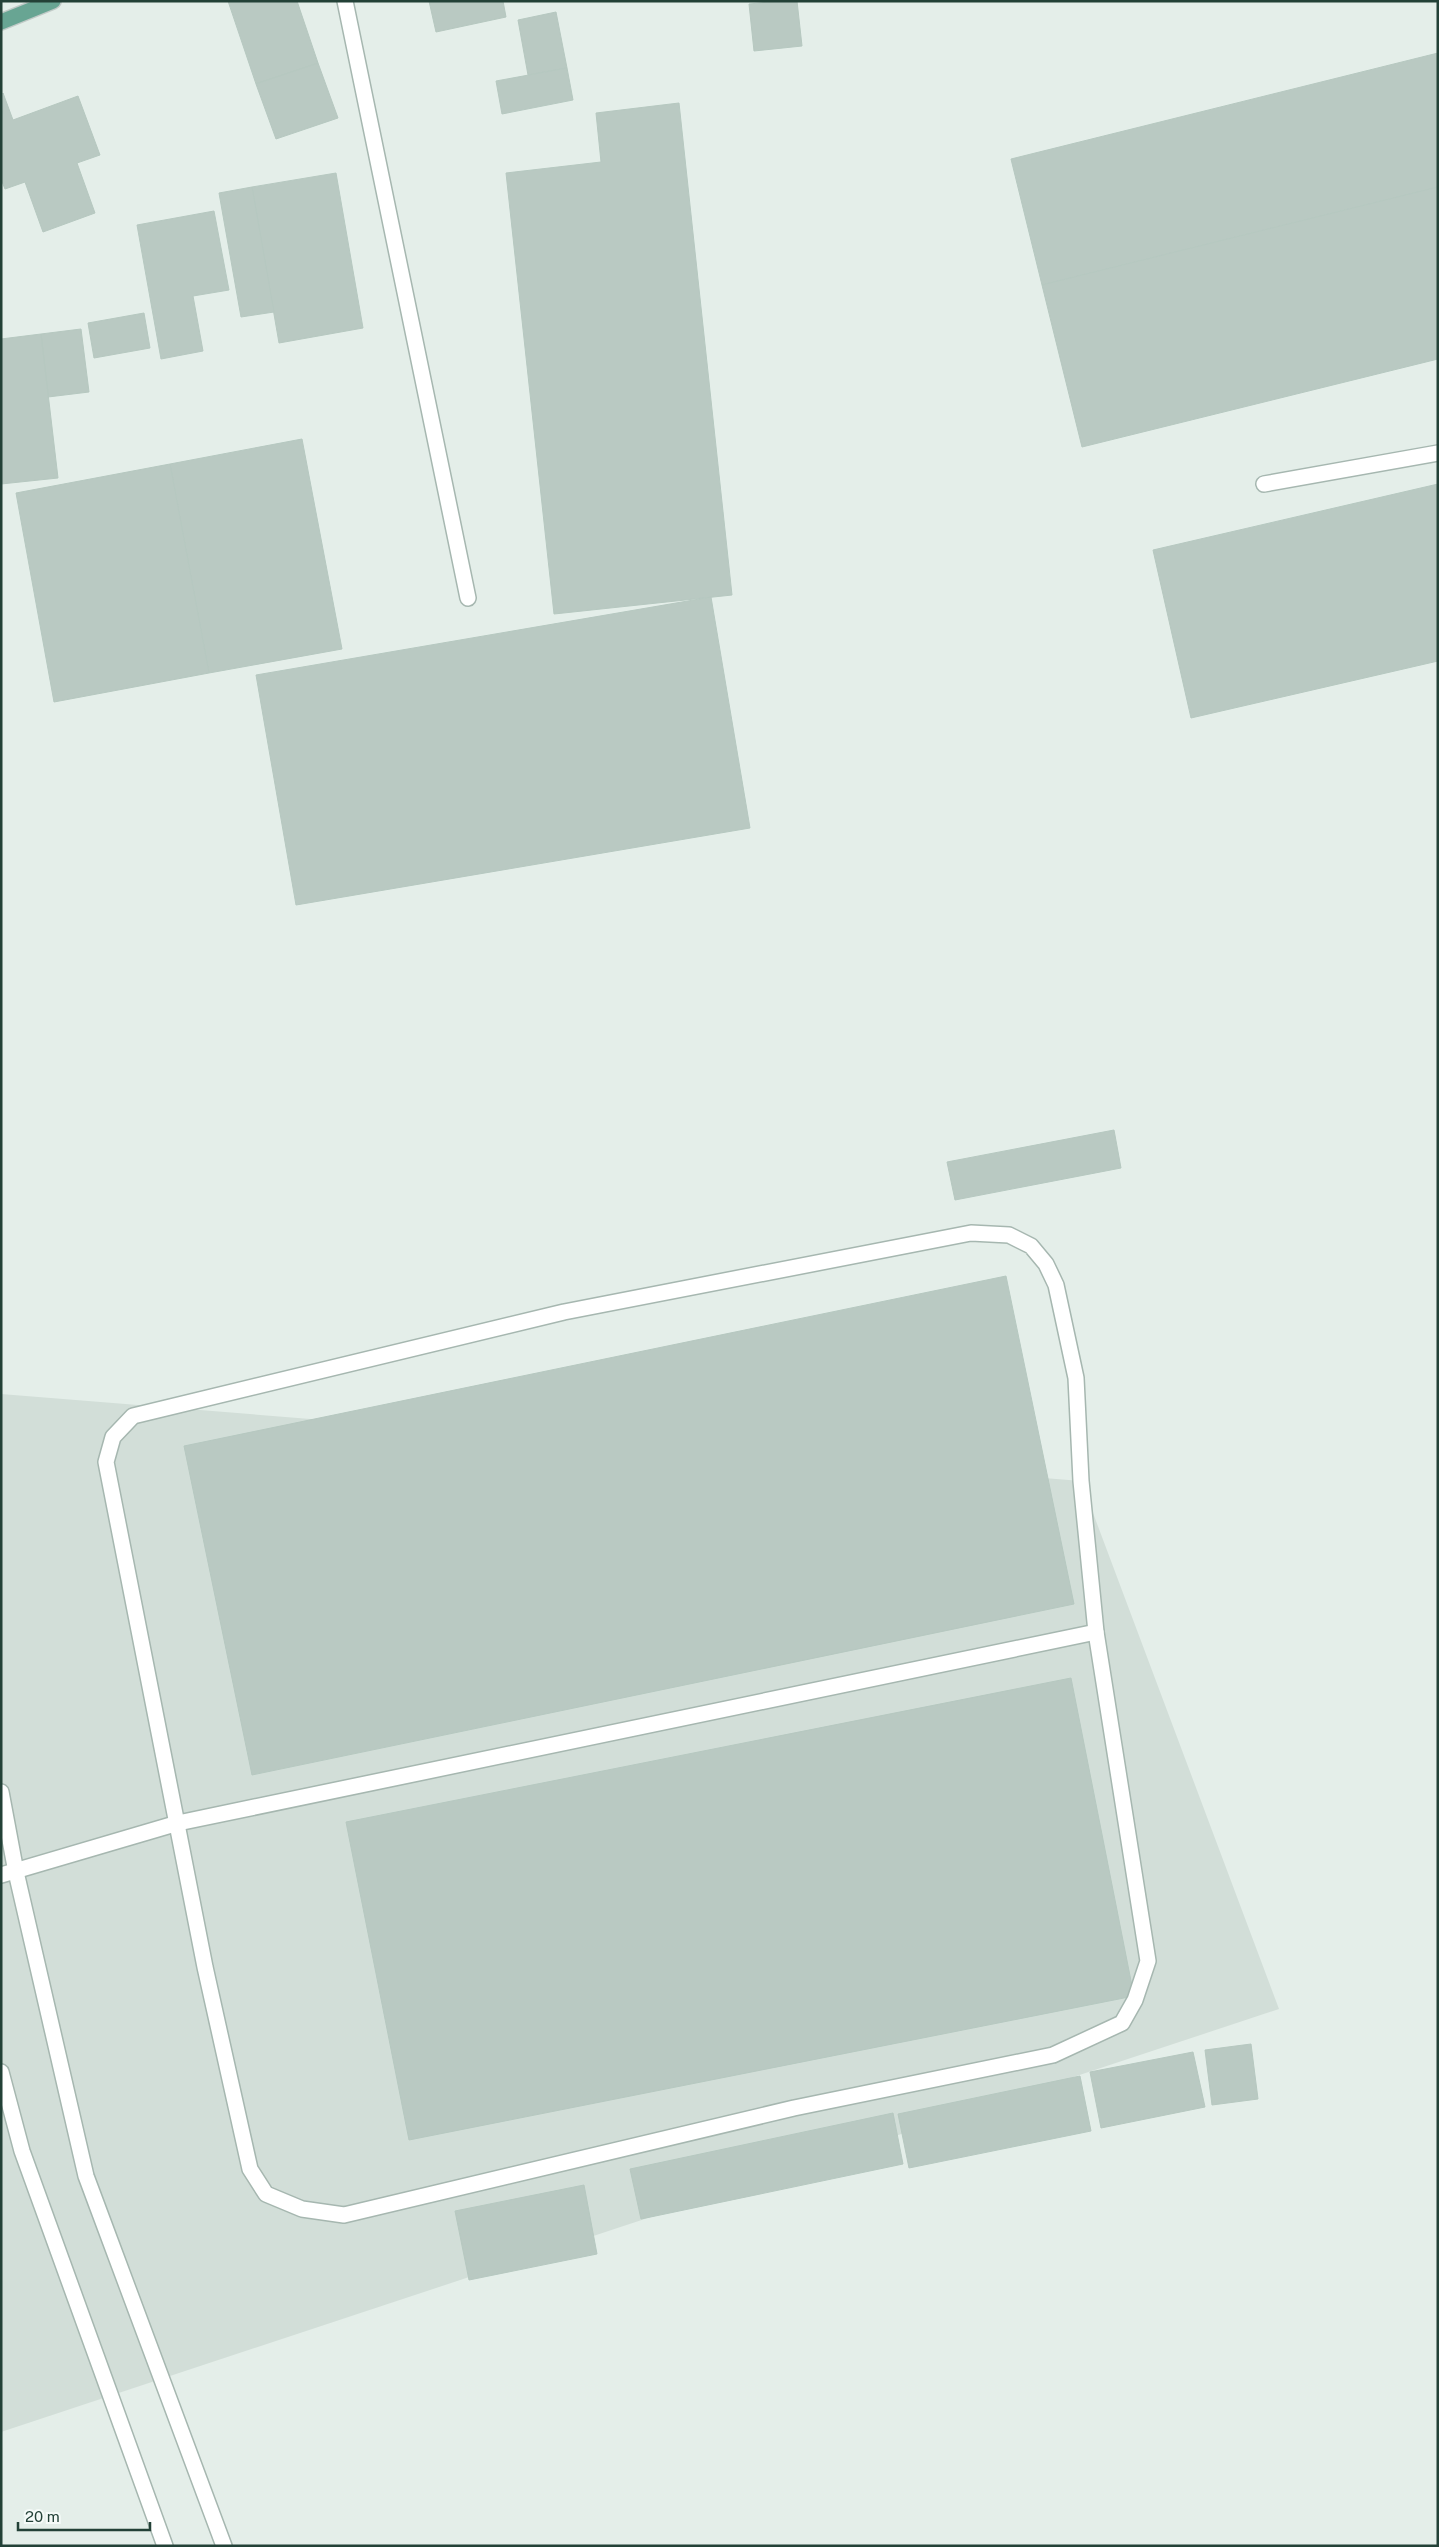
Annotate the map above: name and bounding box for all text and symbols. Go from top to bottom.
scale bar [18,2500,150,2532]
text: 20 m [25,2508,60,2525]

